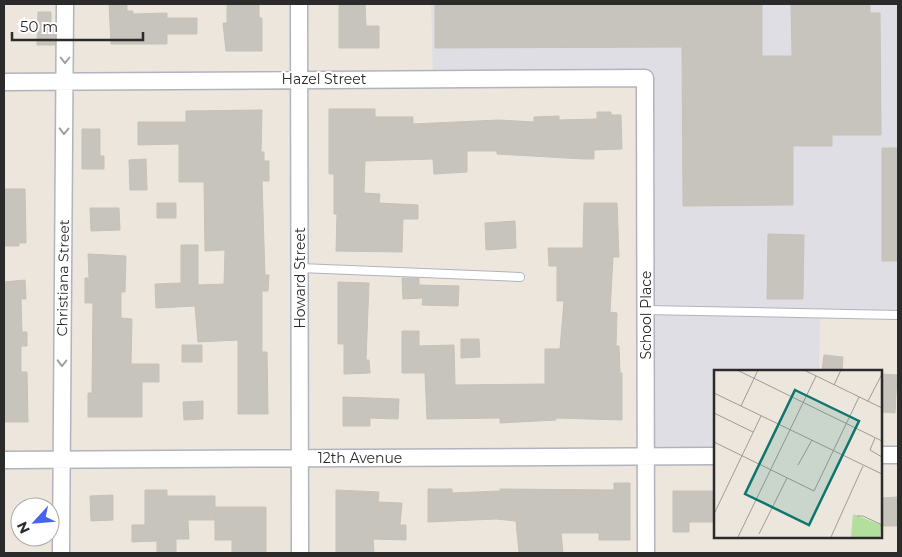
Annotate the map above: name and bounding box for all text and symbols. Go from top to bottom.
scale bar [12,10,144,42]
text: 50 m [20,17,58,36]
one-way arrow [60,57,70,65]
street label: Hazel Street [282,70,367,88]
one-way arrow [59,127,70,135]
street label: Christiana Street [53,219,73,337]
street label: Howard Street [291,227,309,329]
street label: School Place [637,270,655,360]
one-way arrow [57,360,67,367]
inset map [714,370,882,537]
street label: 12th Avenue [318,449,402,467]
north arrow [10,497,60,547]
text: N [13,519,34,537]

